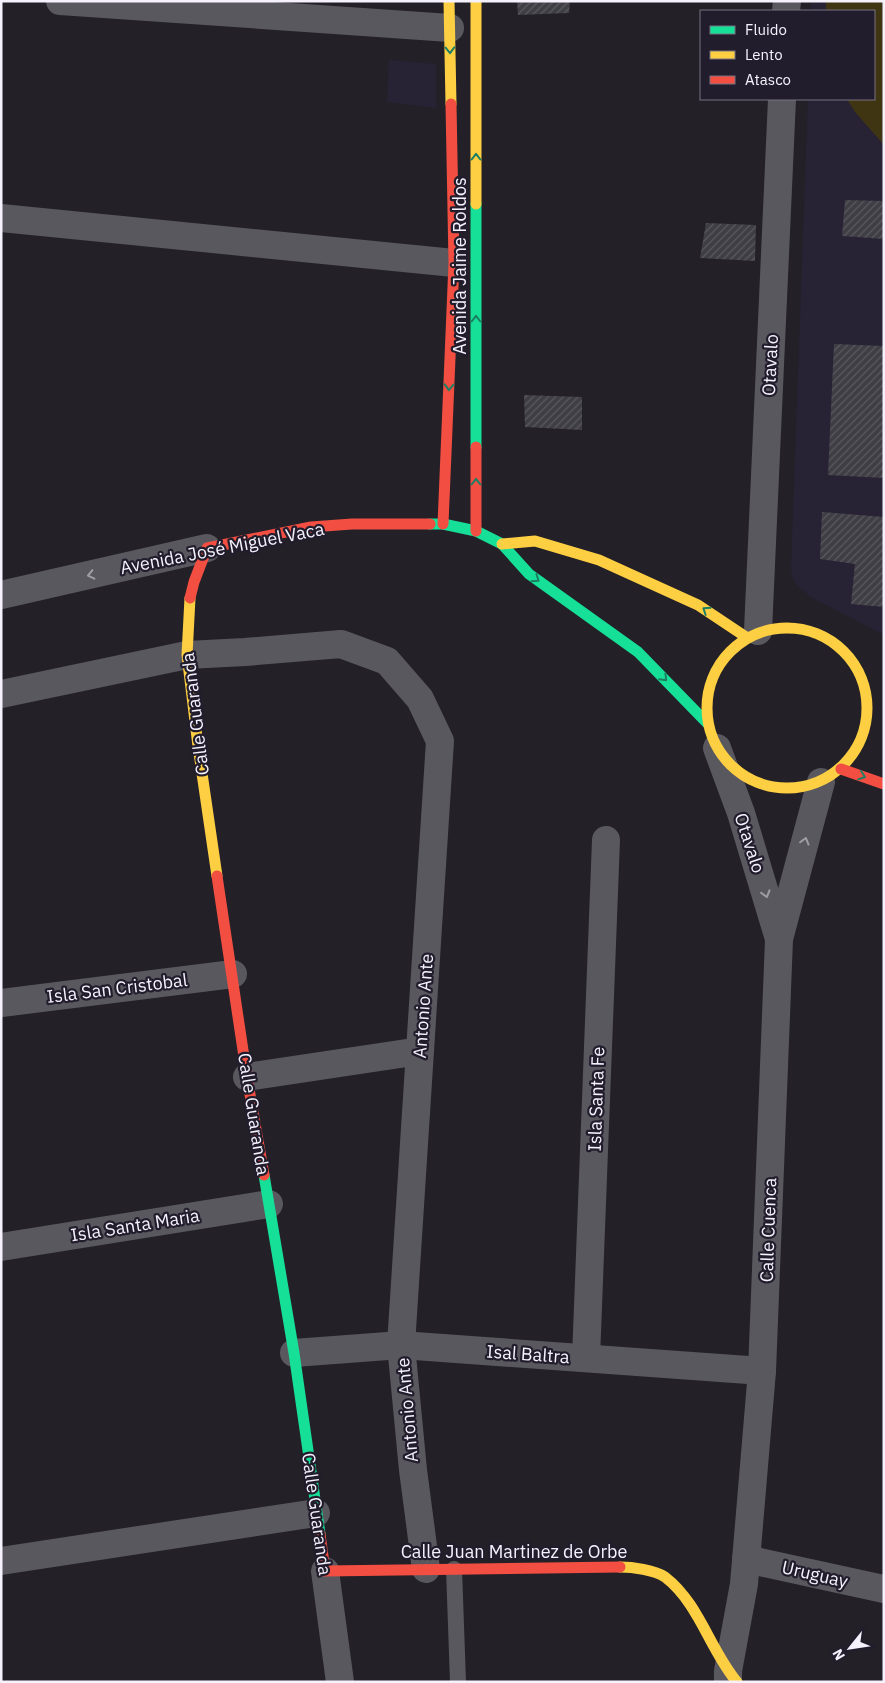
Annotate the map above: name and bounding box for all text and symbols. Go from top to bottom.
legend [700,10,875,100]
text: Fluido [745,20,787,39]
text: Lento [745,45,783,64]
one-way arrow [445,46,455,54]
text: Atasco [745,70,791,89]
one-way arrow [471,153,481,160]
street label: Avenida Jaime Roldos [448,177,471,355]
one-way arrow [471,315,481,323]
street label: Otavalo [757,334,783,396]
one-way arrow [443,384,454,392]
one-way arrow [471,478,481,486]
street label: Avenida José Miguel Vaca [118,517,326,579]
one-way arrow [87,569,96,580]
one-way arrow [530,573,540,582]
one-way arrow [702,607,712,616]
street label: Calle Guaranda [176,651,214,777]
one-way arrow [658,672,667,681]
one-way arrow [857,770,866,780]
street label: Otavalo [730,810,770,876]
one-way arrow [799,838,809,846]
one-way arrow [760,889,771,898]
street label: Antonio Ante [408,953,438,1059]
street label: Isla San Cristobal [45,968,189,1008]
street label: Isla Santa Fe [583,1046,609,1152]
street label: Calle Guaranda [233,1051,275,1177]
street label: Calle Cuenca [755,1177,781,1283]
street label: Isla Santa Maria [69,1203,201,1247]
street label: Isal Baltra [486,1340,571,1368]
street label: Antonio Ante [391,1357,423,1463]
street label: Calle Guaranda [297,1451,337,1577]
street label: Calle Juan Martinez de Orbe [401,1540,627,1563]
street label: Uruguay [780,1555,850,1593]
north arrow [825,1623,875,1673]
text: N [828,1646,849,1663]

